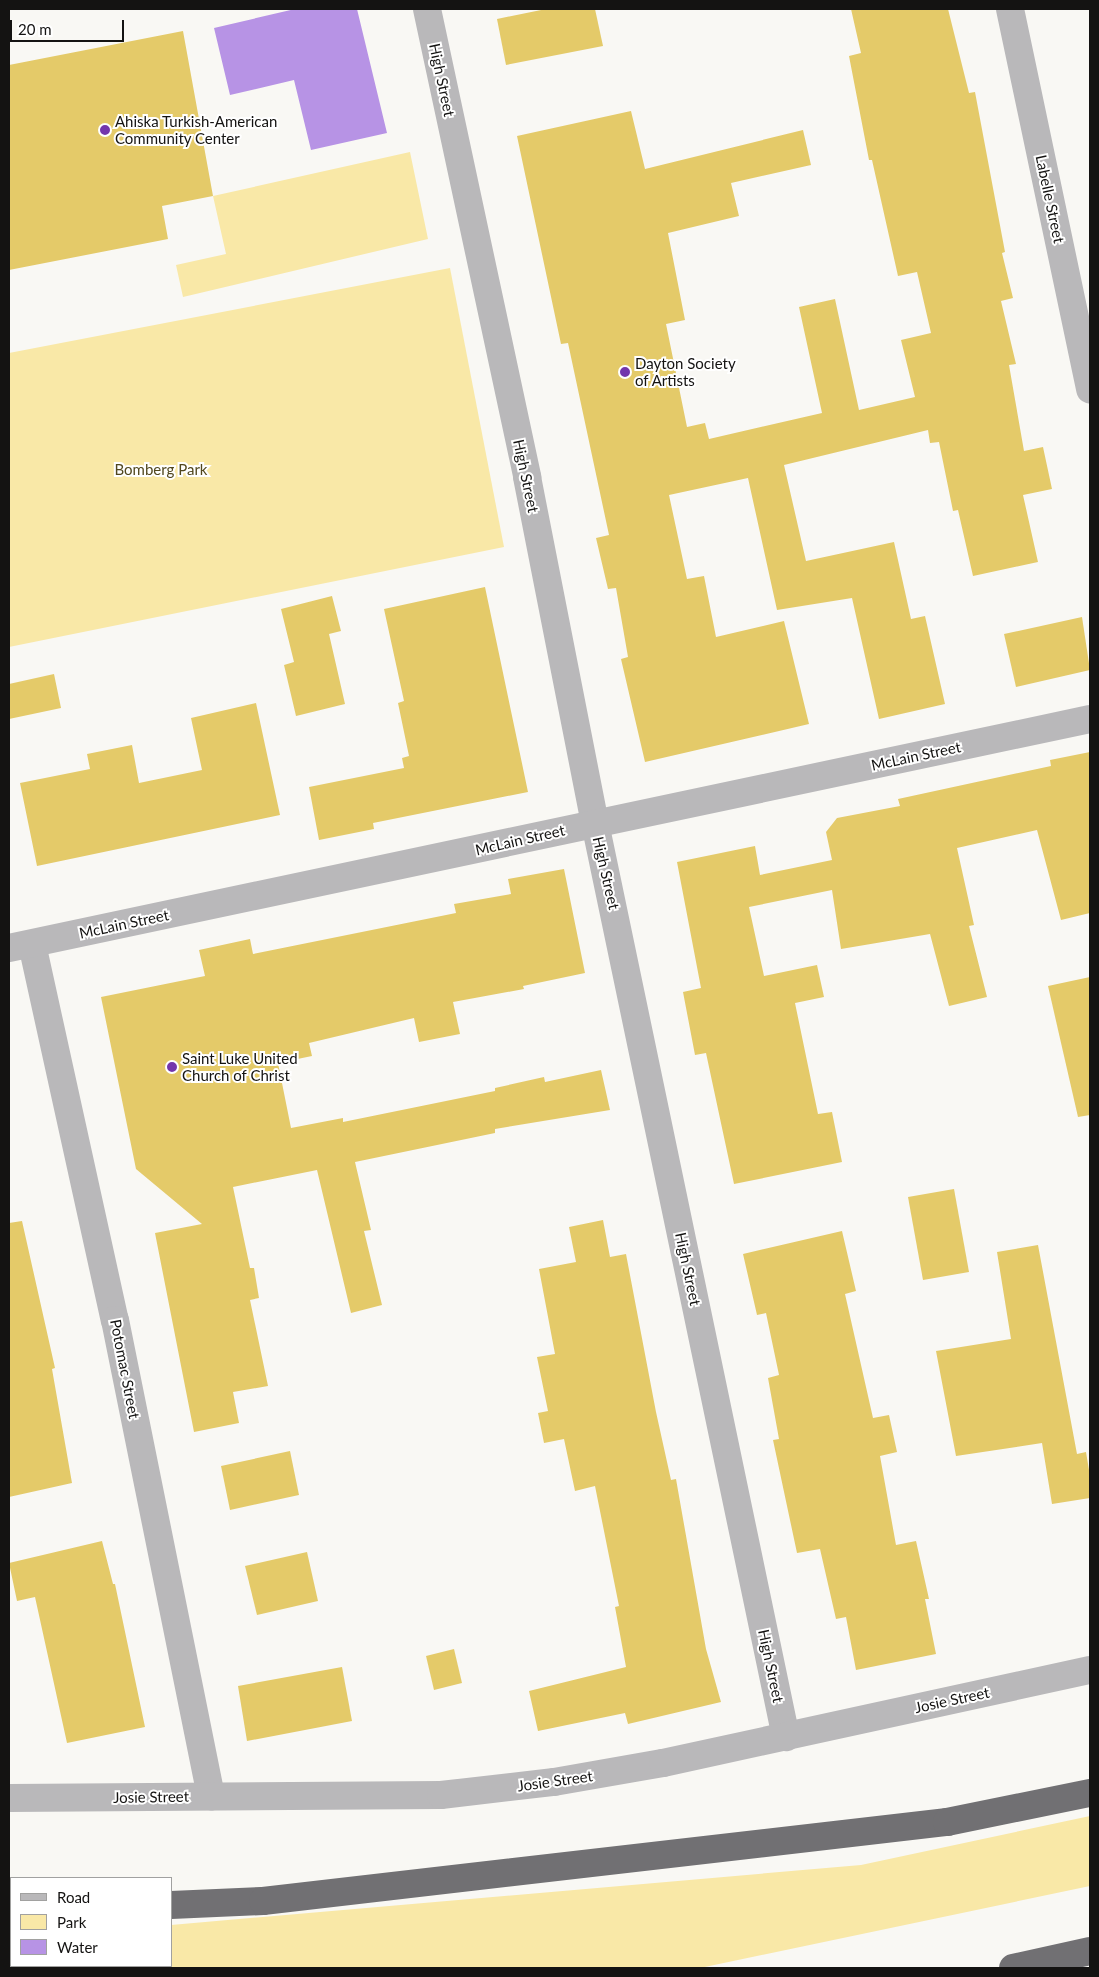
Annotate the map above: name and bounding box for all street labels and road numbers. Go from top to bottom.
street label: High Street [425,42,459,118]
street label: Labelle Street [1032,153,1068,245]
street label: High Street [509,438,543,514]
street label: McLain Street [870,738,962,774]
street label: McLain Street [474,821,566,859]
street label: High Street [589,835,623,911]
street label: McLain Street [78,906,170,942]
street label: High Street [671,1231,705,1307]
street label: Potomac Street [107,1318,143,1420]
street label: High Street [754,1628,788,1704]
street label: Josie Street [913,1683,991,1717]
street label: Josie Street [516,1767,594,1795]
street label: Josie Street [113,1787,189,1807]

